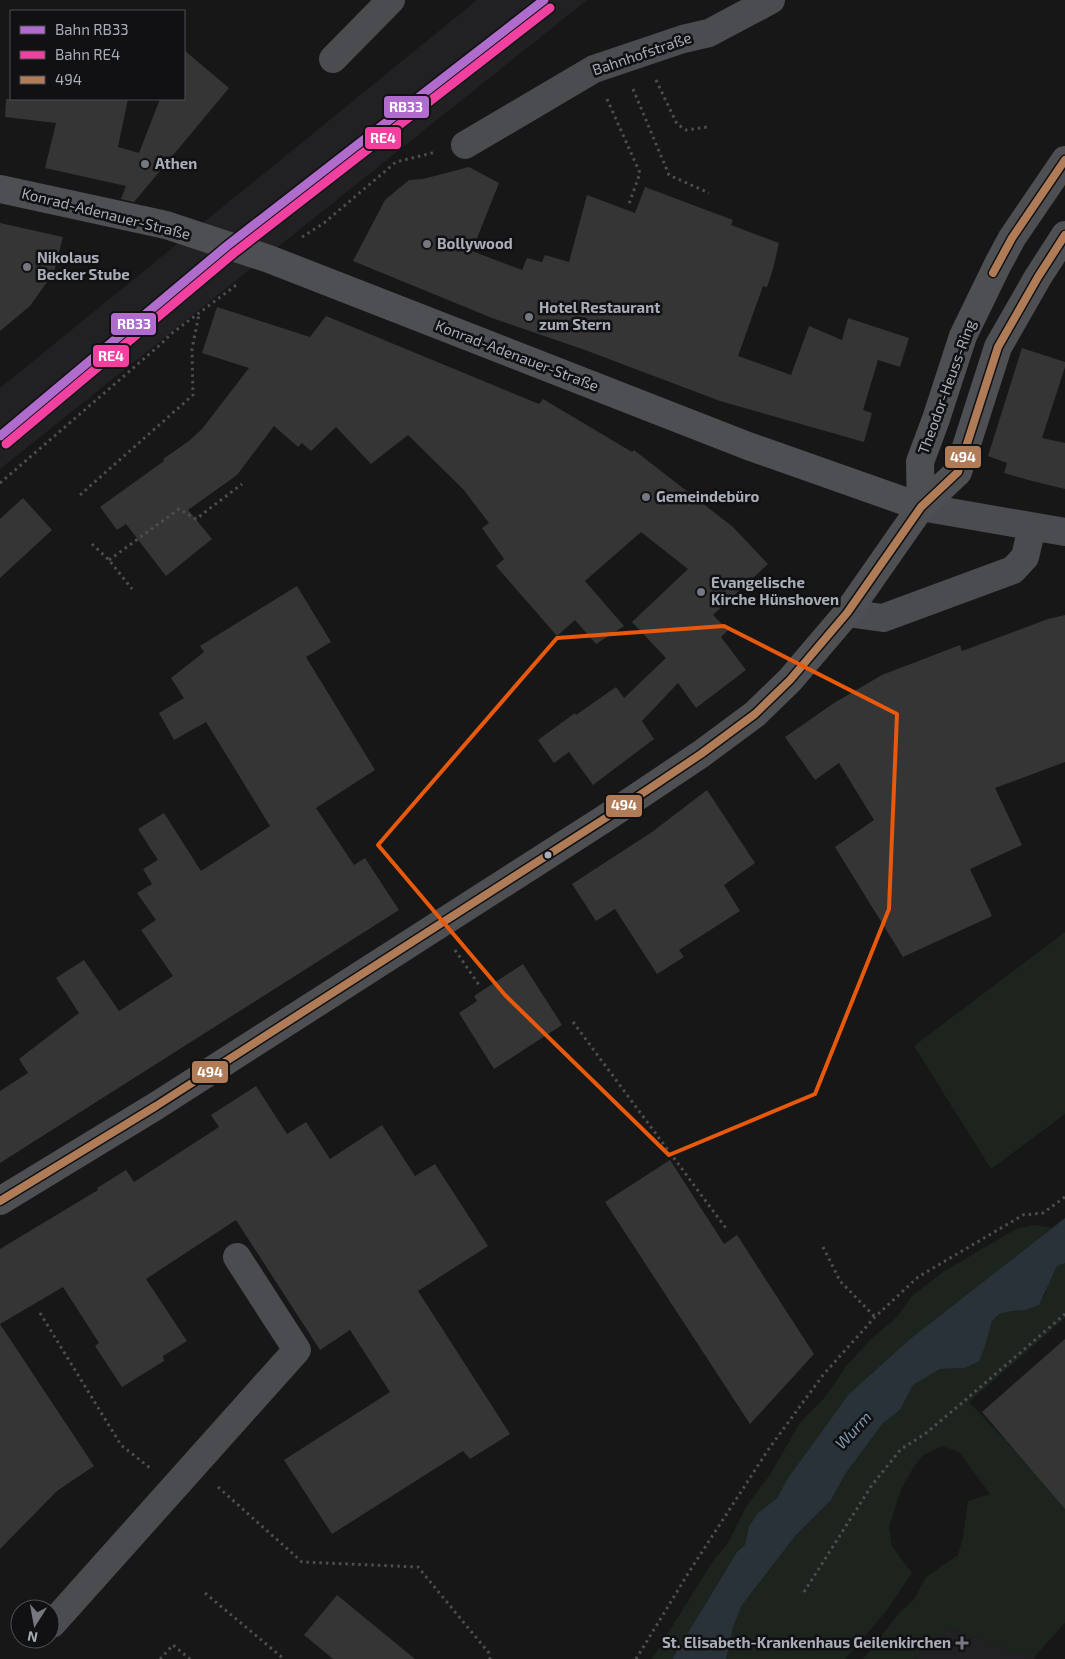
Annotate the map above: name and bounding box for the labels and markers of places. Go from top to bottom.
place label: Athen [155,154,197,172]
marker: Athen [139,158,151,170]
place label: Bollywood [437,234,513,253]
marker: Bollywood [421,238,433,250]
place label: Nikolaus Becker Stube [37,248,130,283]
marker: Nikolaus Becker Stube [21,261,33,273]
place label: Hotel Restaurant zum Stern [539,298,660,333]
marker: Hotel Restaurant zum Stern [523,311,535,323]
place label: Gemeindebüro [656,487,760,505]
marker: Gemeindebüro [640,491,652,503]
place label: Evangelische Kirche Hünshoven [711,573,839,608]
marker: Evangelische Kirche Hünshoven [695,586,707,598]
unlabelled marker [543,850,553,860]
place label: St. Elisabeth-Krankenhaus Geilenkirchen [662,1633,951,1651]
marker: St. Elisabeth-Krankenhaus Geilenkirchen [955,1636,969,1650]

